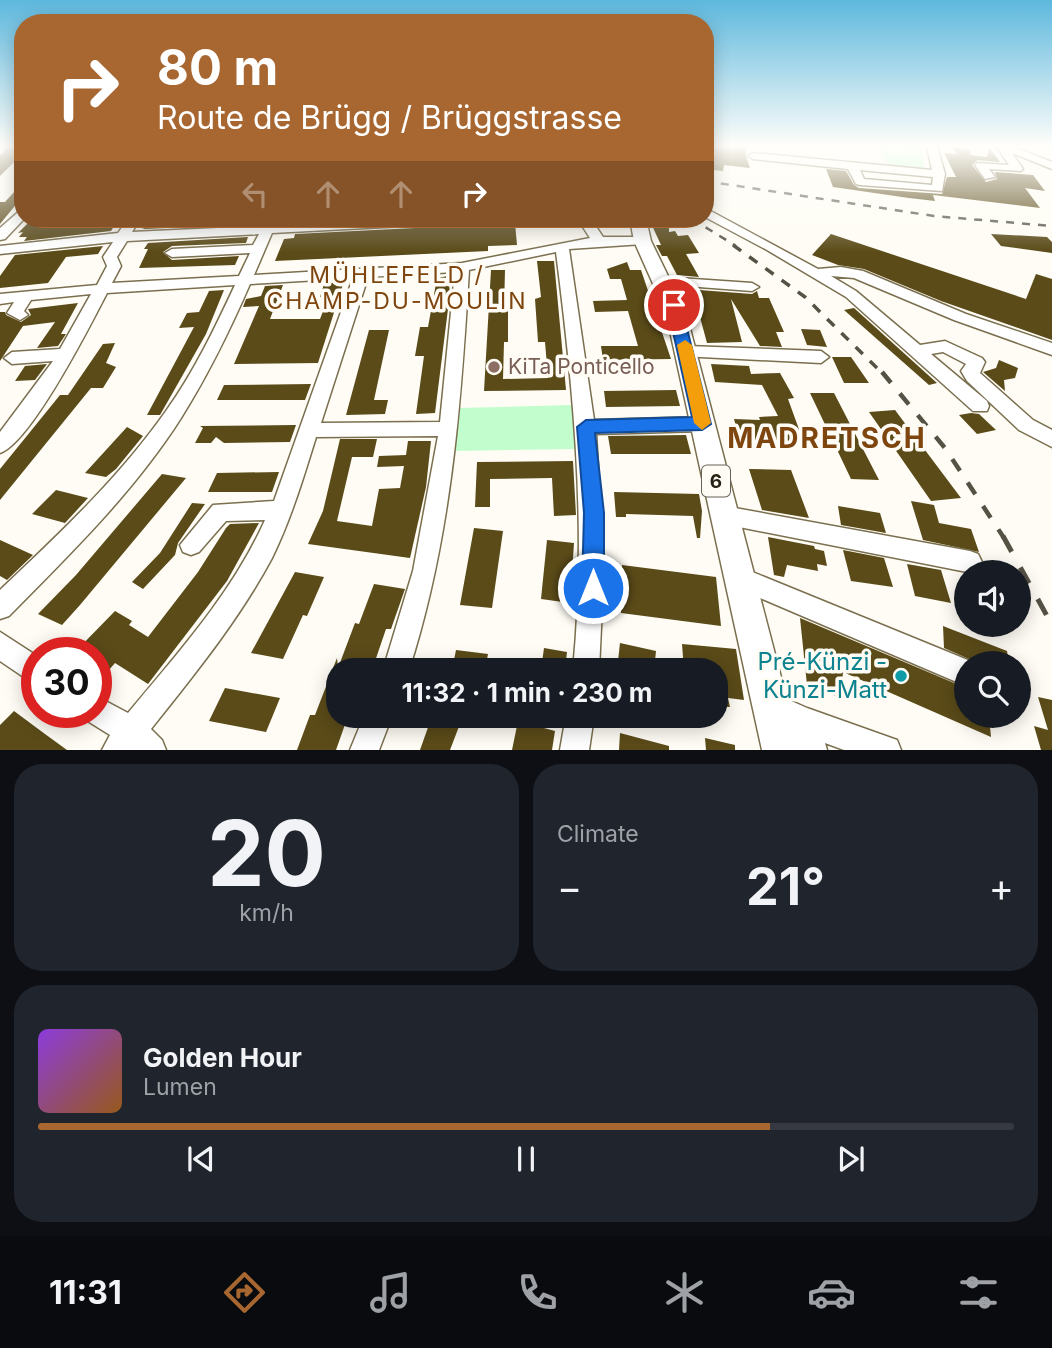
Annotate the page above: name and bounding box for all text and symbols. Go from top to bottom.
text: 80 m [157,38,278,97]
icon: right [42,42,133,133]
text: Route de Brügg / Brüggstrasse [157,98,622,137]
icon: left [236,175,274,213]
icon: ahead [309,175,347,213]
icon: ahead [382,175,420,213]
icon: right [455,175,493,213]
district label: MÜHLEFELD / CHAMP-DU-MOULIN [266,261,528,315]
pin [644,275,704,335]
icon: arrive [655,286,693,324]
place label: KiTa Ponticello [508,354,655,379]
marker: KiTa Ponticello [486,359,502,375]
district label: MADRETSCH [727,421,927,455]
road number: 6 [702,466,730,496]
position arrow [556,551,630,625]
map controls [954,560,1031,728]
button: sound [954,560,1031,637]
speed limit sign: 30 [21,637,112,728]
place label: Pré-Künzi - Künzi-Matt [757,647,887,704]
button: search [954,651,1031,728]
marker: Pré-Künzi - Künzi-Matt [893,668,909,684]
text: 11:32 · 1 min · 230 m [401,677,653,708]
text: 20 [207,798,326,908]
text: Climate [557,820,639,848]
text: 21° [746,855,825,918]
text: − [557,864,582,910]
text: + [989,864,1014,910]
text: km/h [239,899,294,927]
text: Golden Hour [143,1042,302,1073]
text: Lumen [143,1073,217,1101]
icon: previous [182,1140,220,1178]
icon: pause [507,1140,545,1178]
icon: next [832,1140,870,1178]
icon: directions [220,1268,269,1317]
icon: music [366,1268,415,1317]
icon: phone [513,1268,562,1317]
icon: climate [660,1268,709,1317]
icon: car [807,1268,856,1317]
icon: filters [954,1268,1003,1317]
text: 11:31 [49,1273,122,1312]

